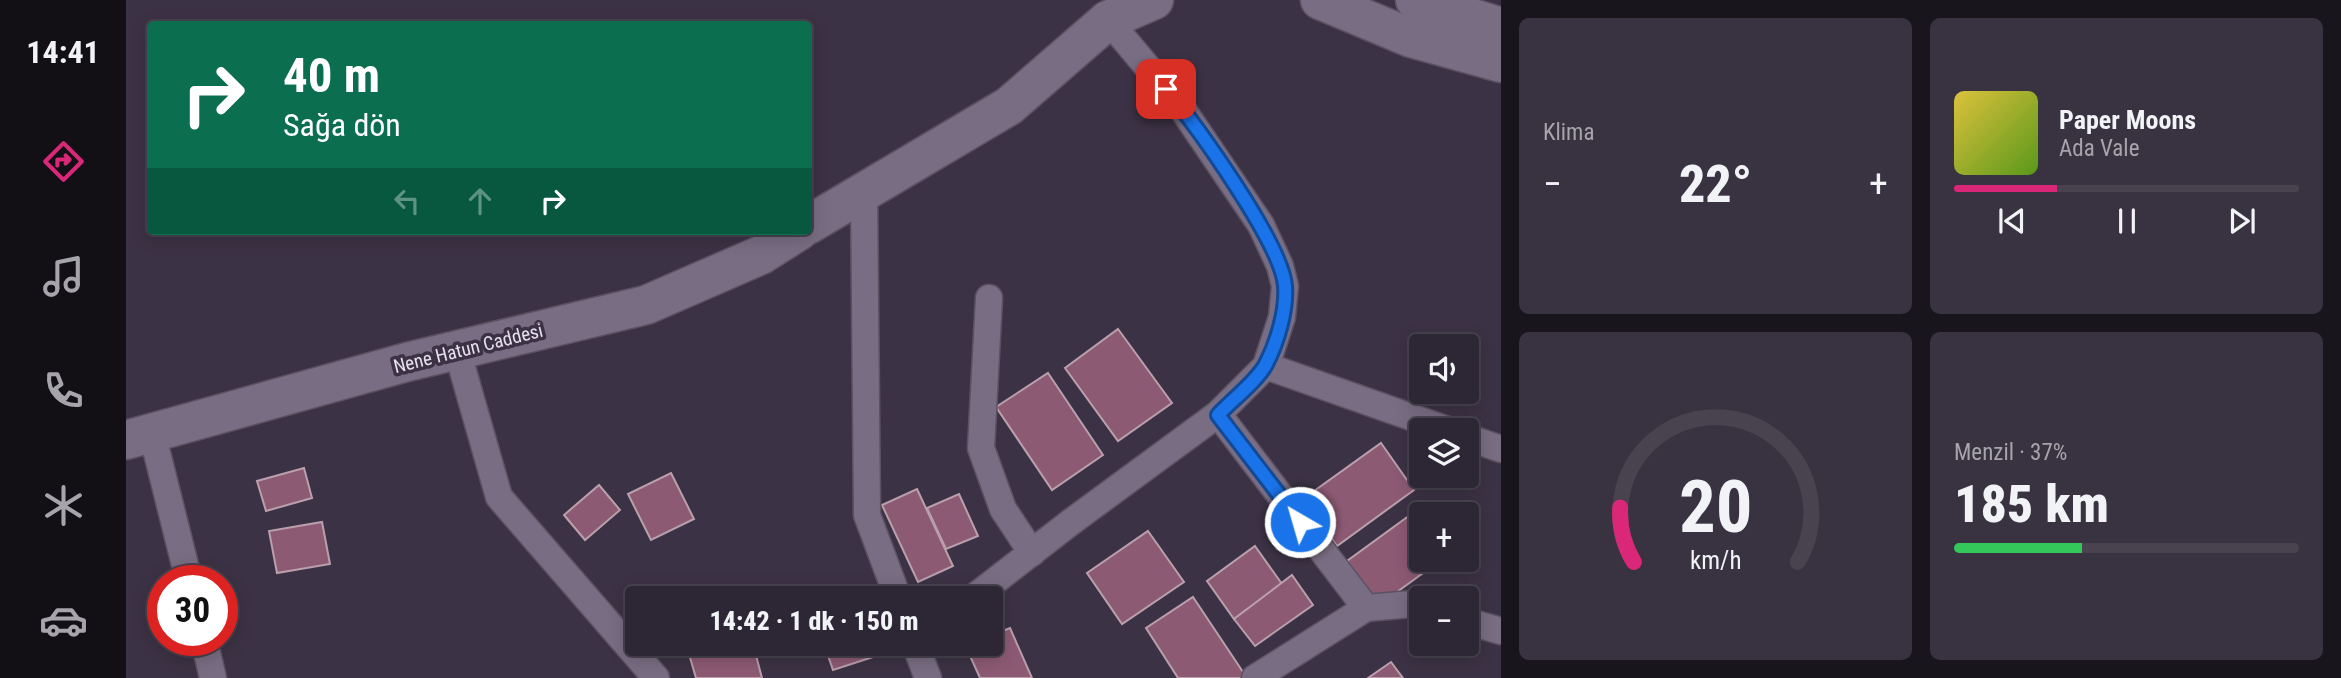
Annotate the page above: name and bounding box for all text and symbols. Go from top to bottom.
text: 14:41 [26,33,100,71]
text: 40 m [283,47,380,104]
icon: right [168,49,259,140]
pin [1136,59,1196,119]
icon: arrive [1147,70,1185,108]
text: Paper Moons [2059,105,2196,135]
text: Sağa dön [283,106,401,144]
text: Klima [1543,119,1594,146]
text: Ada Vale [2059,135,2139,162]
icon: directions [39,137,88,186]
text: 22° [1679,154,1752,215]
text: − [1543,162,1562,206]
text: + [1869,162,1888,206]
icon: left [388,182,426,220]
icon: ahead [461,182,499,220]
icon: right [534,182,572,220]
icon: previous [1993,202,2031,240]
icon: pause [2108,202,2146,240]
icon: next [2223,202,2261,240]
icon: music [39,252,88,301]
street label: Nene Hatun Caddesi [391,319,545,378]
map controls [1409,334,1479,656]
button: sound [1409,334,1479,404]
icon: phone [39,366,88,415]
button: layers [1409,418,1479,488]
text: Menzil · 37% [1954,439,2067,466]
text: 20 [1679,464,1752,550]
text: 185 km [1954,474,2109,535]
icon: climate [39,481,88,530]
position arrow [1263,485,1337,559]
button: + [1409,502,1479,572]
text: km/h [1690,546,1741,575]
speed limit sign: 30 [147,565,238,656]
button: − [1409,586,1479,656]
icon: car [39,596,88,645]
text: 14:42 · 1 dk · 150 m [709,606,919,636]

